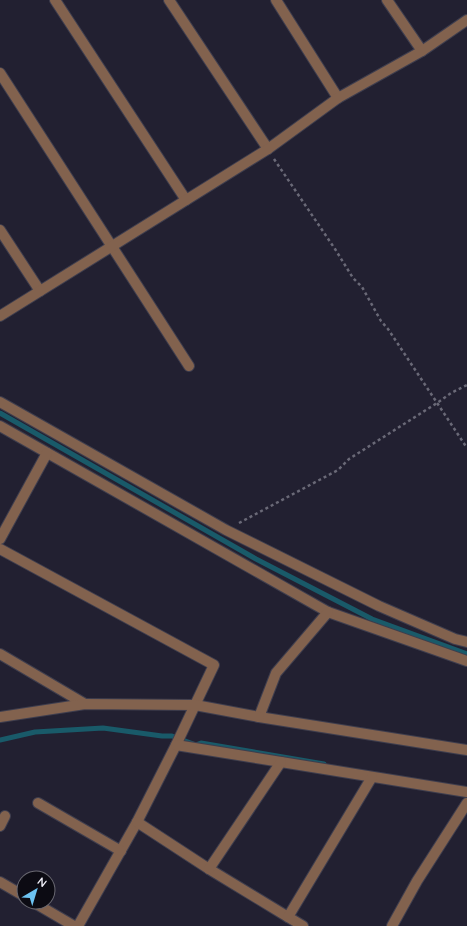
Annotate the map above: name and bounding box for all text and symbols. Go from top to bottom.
north arrow [16,870,56,910]
text: N [35,874,50,890]

